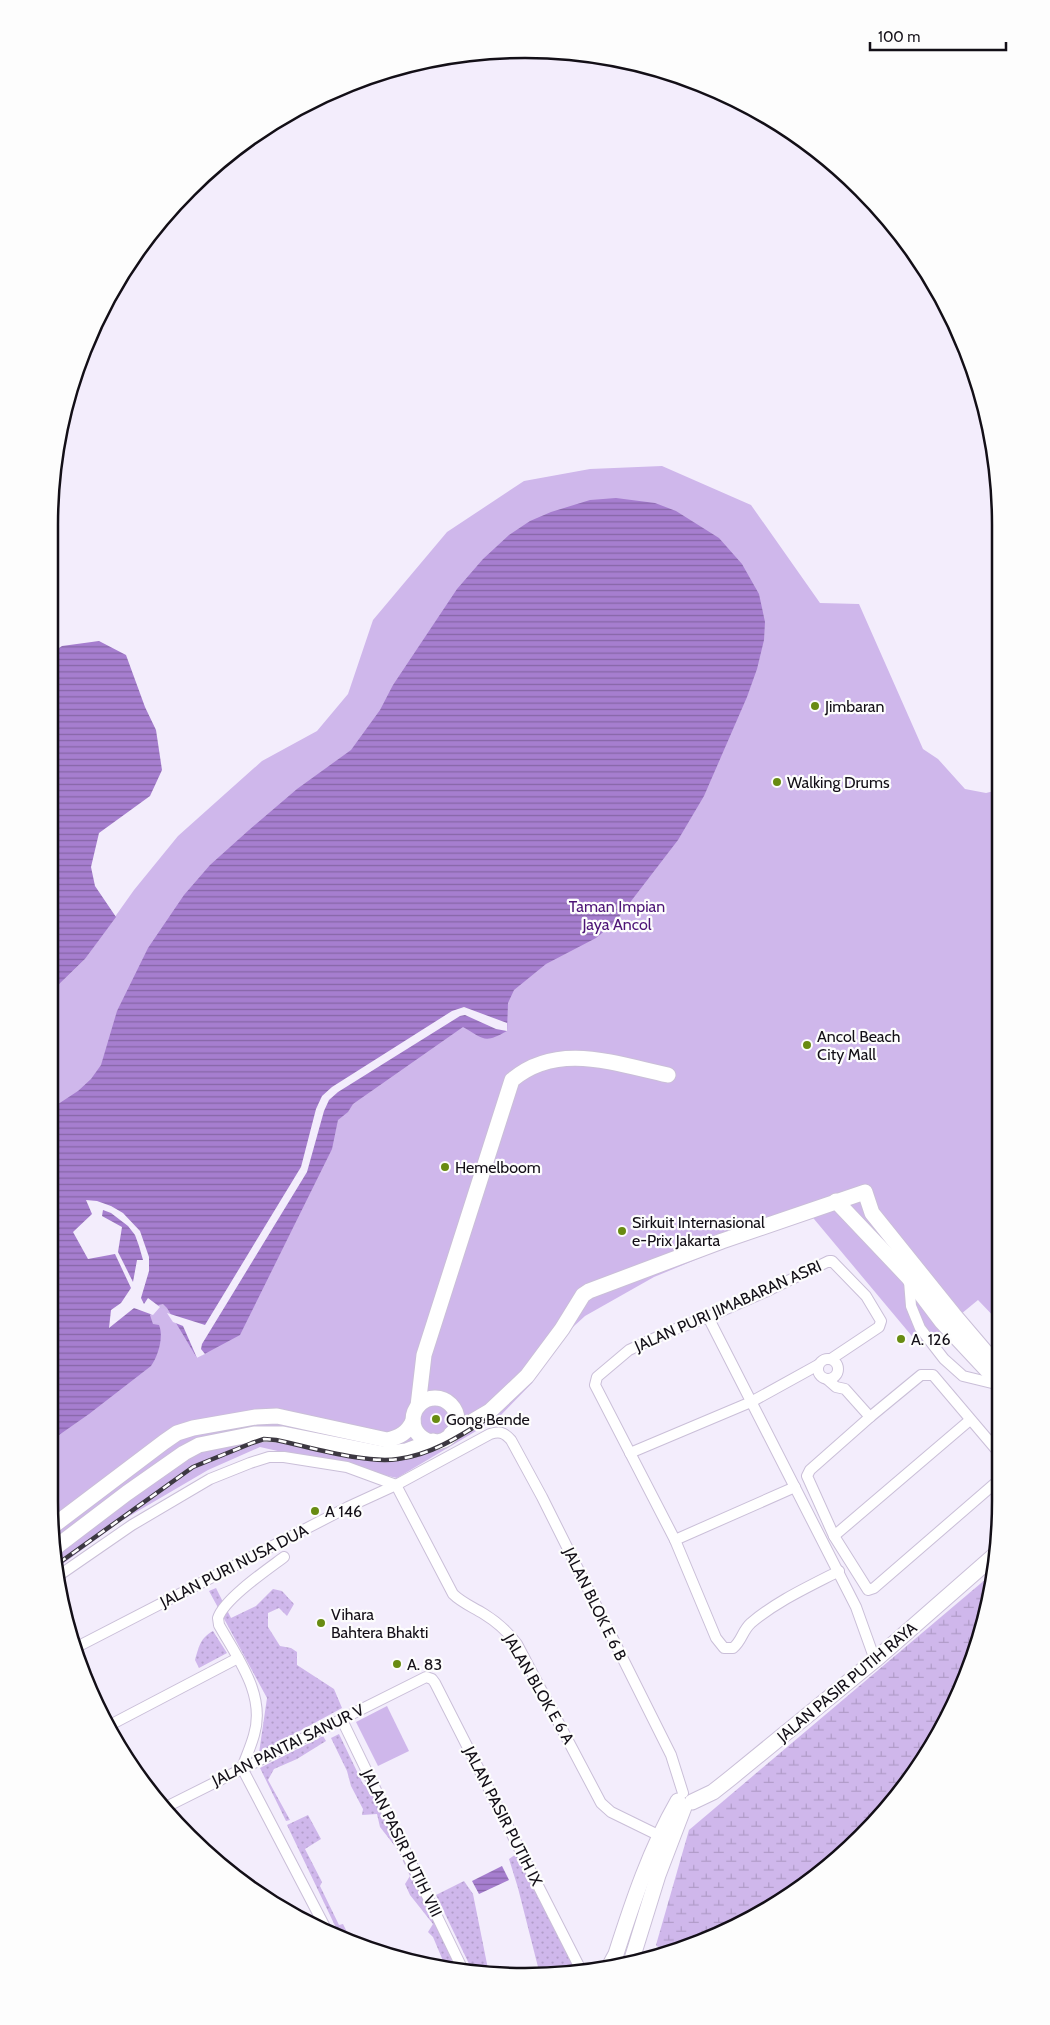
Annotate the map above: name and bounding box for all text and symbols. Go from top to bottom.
scale bar [870,20,1006,52]
text: 100 m [878,28,920,46]
place label: Jimbaran [824,697,885,716]
marker: Jimbaran [809,700,821,712]
place label: Walking Drums [787,773,890,792]
marker: Walking Drums [771,776,783,788]
park label: Taman Impian Jaya Ancol [569,897,665,934]
place label: Ancol Beach City Mall [817,1027,901,1064]
marker: Ancol Beach City Mall [801,1039,813,1051]
place label: Hemelboom [455,1158,541,1177]
marker: Hemelboom [439,1161,451,1173]
place label: Sirkuit Internasional e-Prix Jakarta [632,1213,765,1250]
marker: Sirkuit Internasional e-Prix Jakarta [616,1225,628,1237]
street label: JALAN PURI JIMABARAN ASRI [631,1256,824,1356]
place label: A. 126 [911,1330,950,1349]
marker: A. 126 [895,1333,907,1345]
place label: Gong Bende [446,1410,530,1429]
marker: Gong Bende [430,1413,442,1425]
place label: A 146 [325,1502,362,1521]
marker: A 146 [309,1505,321,1517]
street label: JALAN PURI NUSA DUA [156,1520,311,1612]
street label: JALAN BLOK E 6 B [559,1543,631,1664]
place label: Vihara Bahtera Bhakti [331,1605,428,1642]
marker: Vihara Bahtera Bhakti [315,1617,327,1629]
street label: JALAN PASIR PUTIH RAYA [773,1618,921,1747]
street label: JALAN BLOK E 6 A [499,1630,578,1747]
place label: A. 83 [407,1655,442,1674]
marker: A. 83 [391,1658,403,1670]
street label: JALAN PANTAI SANUR V [208,1700,367,1790]
street label: JALAN PASIR PUTIH IX [459,1742,547,1889]
street label: JALAN PASIR PUTIH VIII [358,1765,446,1920]

